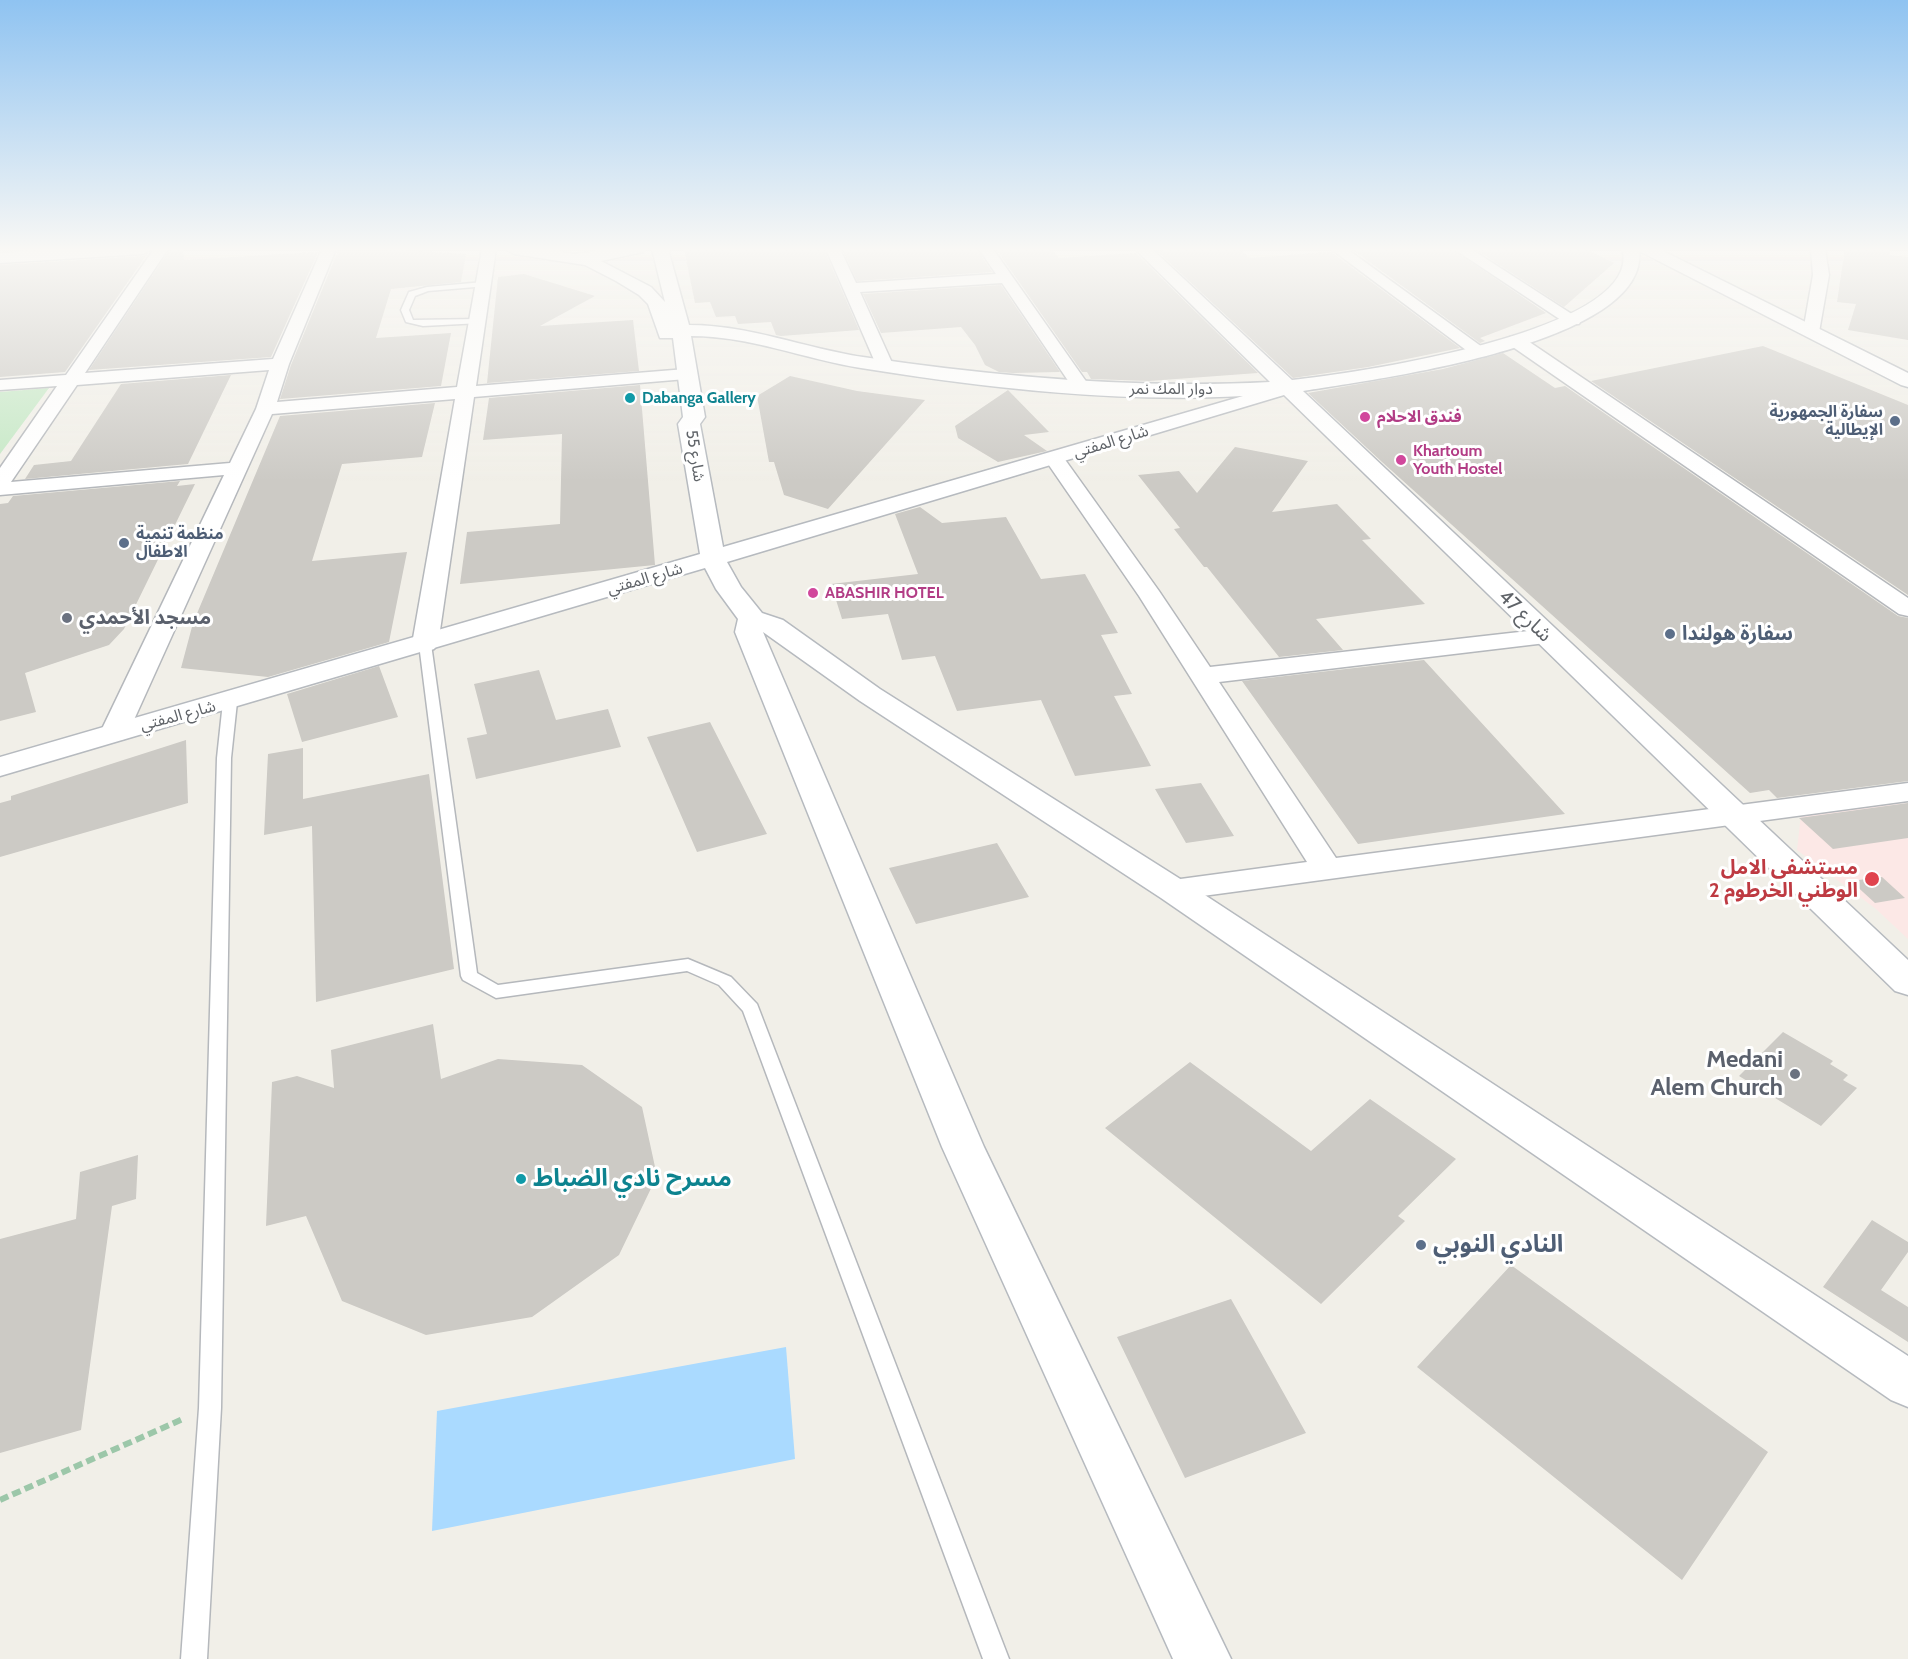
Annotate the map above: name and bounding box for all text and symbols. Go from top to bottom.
street label: دوار المك نمر [1129,379,1213,399]
place label: Dabanga Gallery [642,388,756,408]
marker: Dabanga Gallery [623,391,637,405]
place label: سفارة الجمهورية الإيطالية [1769,402,1883,440]
place label: فندق الاحلام [1377,407,1461,427]
marker: فندق الاحلام [1358,410,1372,424]
marker: سفارة الجمهورية الإيطالية [1888,414,1902,428]
street label: شارع المفتي [1071,421,1151,463]
street label: شارع 55 [681,429,709,483]
place label: Khartoum Youth Hostel [1413,441,1503,479]
marker: Khartoum Youth Hostel [1394,453,1408,467]
place label: منظمة تنمية الاطفال [136,524,223,562]
marker: منظمة تنمية الاطفال [117,536,131,550]
street label: شارع المفتي [605,559,685,599]
place label: ABASHIR HOTEL [825,583,944,603]
street label: شارع 47 [1493,585,1557,647]
marker: ABASHIR HOTEL [806,586,820,600]
place label: مسجد الأحمدي [79,606,211,630]
marker: مسجد الأحمدي [60,611,74,625]
place label: سفارة هولندا [1682,622,1793,646]
marker: سفارة هولندا [1663,627,1677,641]
street label: شارع المفتي [138,697,218,735]
place label: مستشفى الامل الوطني الخرطوم 2 [1709,856,1858,903]
marker: مستشفى الامل الوطني الخرطوم 2 [1863,870,1881,888]
place label: Medani Alem Church [1651,1046,1783,1102]
marker: Medani Alem Church [1788,1067,1802,1081]
place label: مسرح نادي الضباط [533,1165,732,1193]
marker: مسرح نادي الضباط [514,1172,528,1186]
place label: النادي النوبي [1433,1231,1563,1259]
marker: النادي النوبي [1414,1238,1428,1252]

